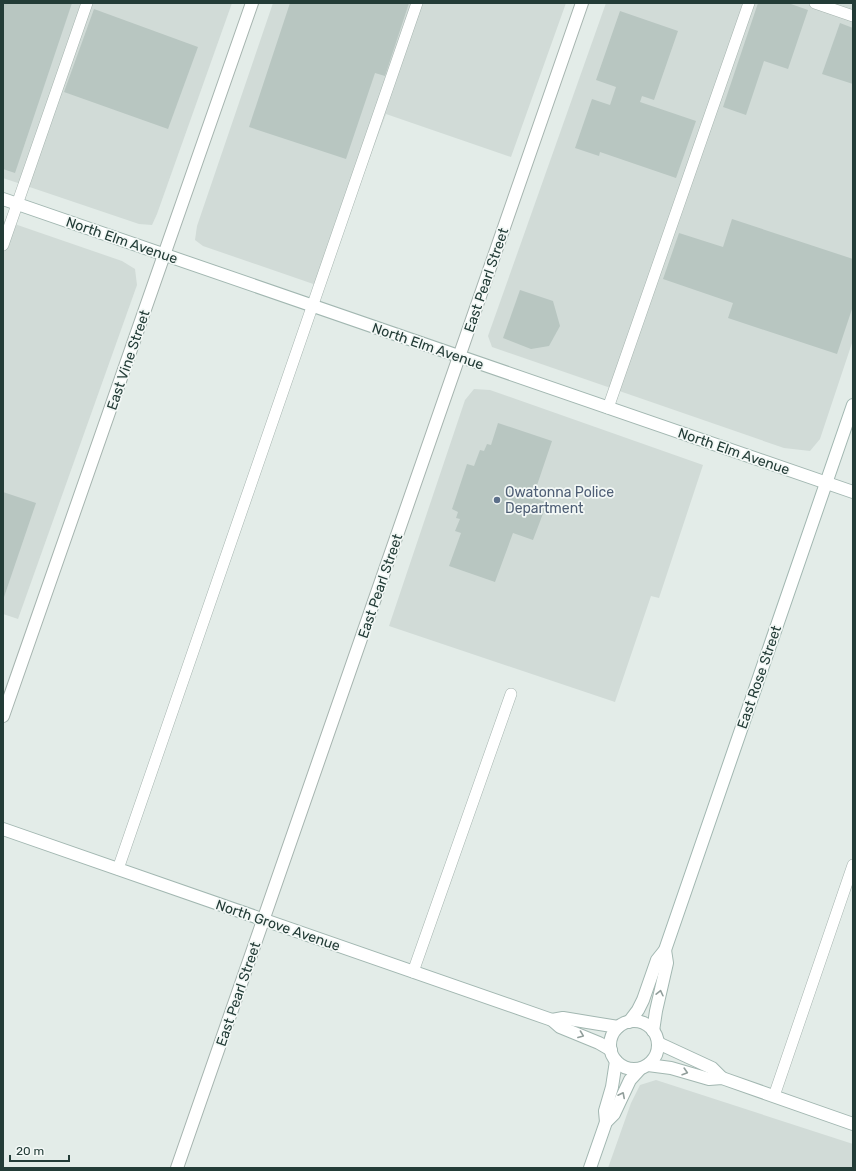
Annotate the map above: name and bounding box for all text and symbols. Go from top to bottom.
street label: North Elm Avenue [64,213,180,268]
street label: East Pearl Street [461,225,512,335]
street label: East Vine Street [103,307,154,412]
street label: North Elm Avenue [370,319,486,374]
street label: North Elm Avenue [676,424,792,479]
place label: Owatonna Police Department [505,484,614,517]
marker: Owatonna Police Department [492,495,502,505]
street label: East Pearl Street [355,531,406,641]
street label: East Rose Street [734,623,785,731]
street label: North Grove Avenue [213,896,342,955]
street label: East Pearl Street [213,939,264,1049]
one-way arrow [656,990,664,996]
one-way arrow [578,1031,585,1039]
one-way arrow [681,1067,688,1076]
one-way arrow [618,1092,625,1099]
scale bar [10,1137,69,1163]
text: 20 m [16,1144,44,1158]

